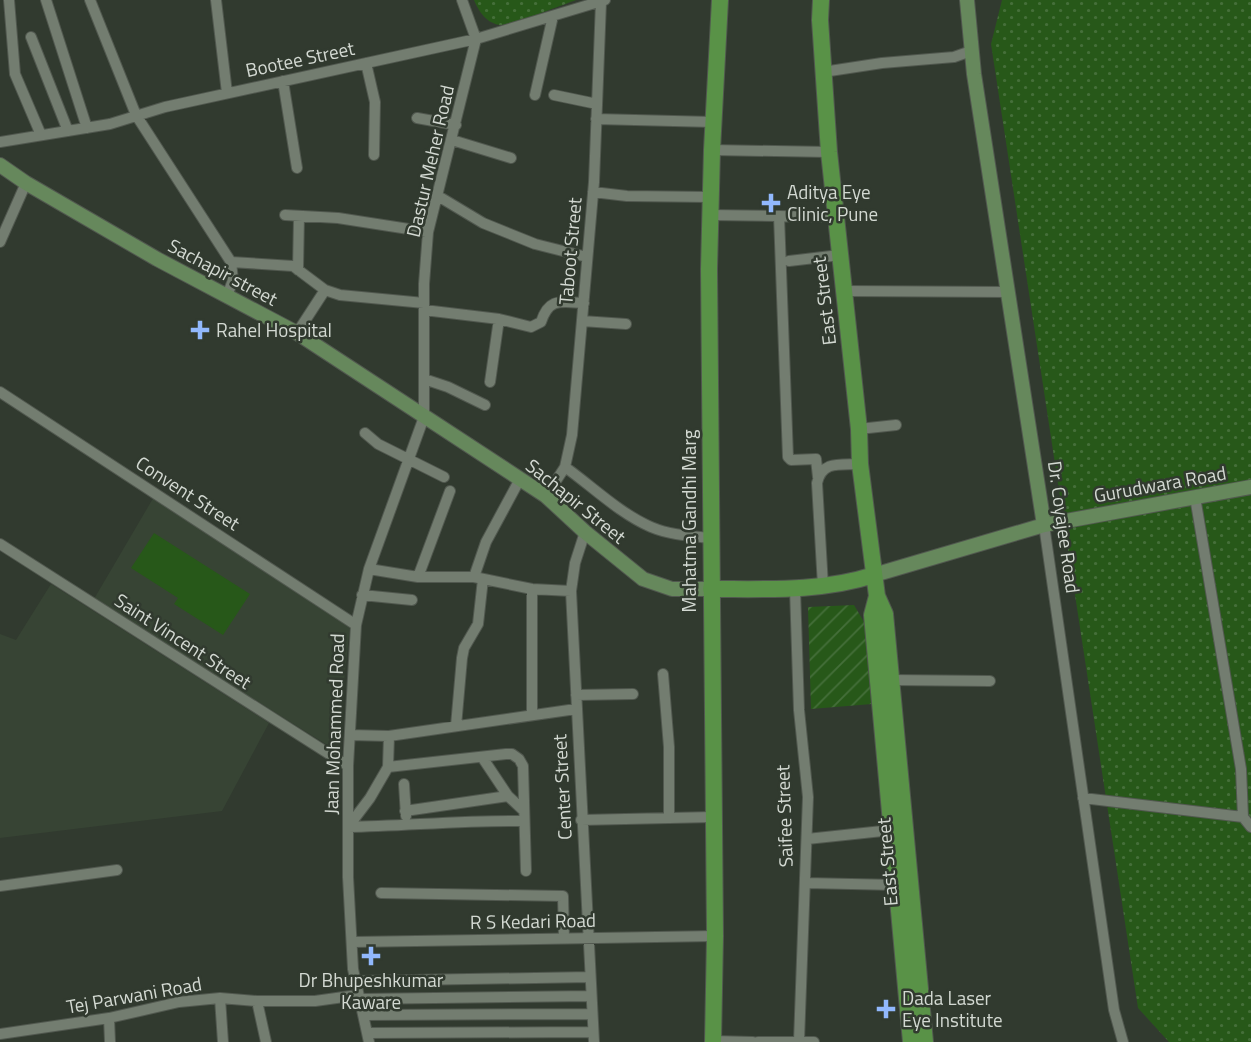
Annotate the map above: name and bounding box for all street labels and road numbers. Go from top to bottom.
street label: Bootee Street [243,33,357,84]
street label: Dastur Meher Road [398,82,461,240]
street label: Taboot Street [550,196,589,306]
street label: Sachapir street [163,230,284,313]
street label: East Street [804,255,843,347]
street label: Mahatma Gandhi Marg [674,429,703,613]
street label: Convent Street [131,448,246,537]
street label: Sachapir Street [520,451,633,550]
street label: Gurudwara Road [1091,458,1228,509]
street label: Dr. Coyajee Road [1041,459,1088,595]
street label: Saint Vincent Street [109,585,258,696]
street label: Jaan Mohammed Road [316,633,351,815]
street label: Center Street [544,733,579,841]
street label: Saifee Street [767,764,800,868]
street label: East Street [868,816,905,907]
street label: R S Kedari Road [470,905,596,936]
street label: Tej Parwani Road [64,968,204,1021]

